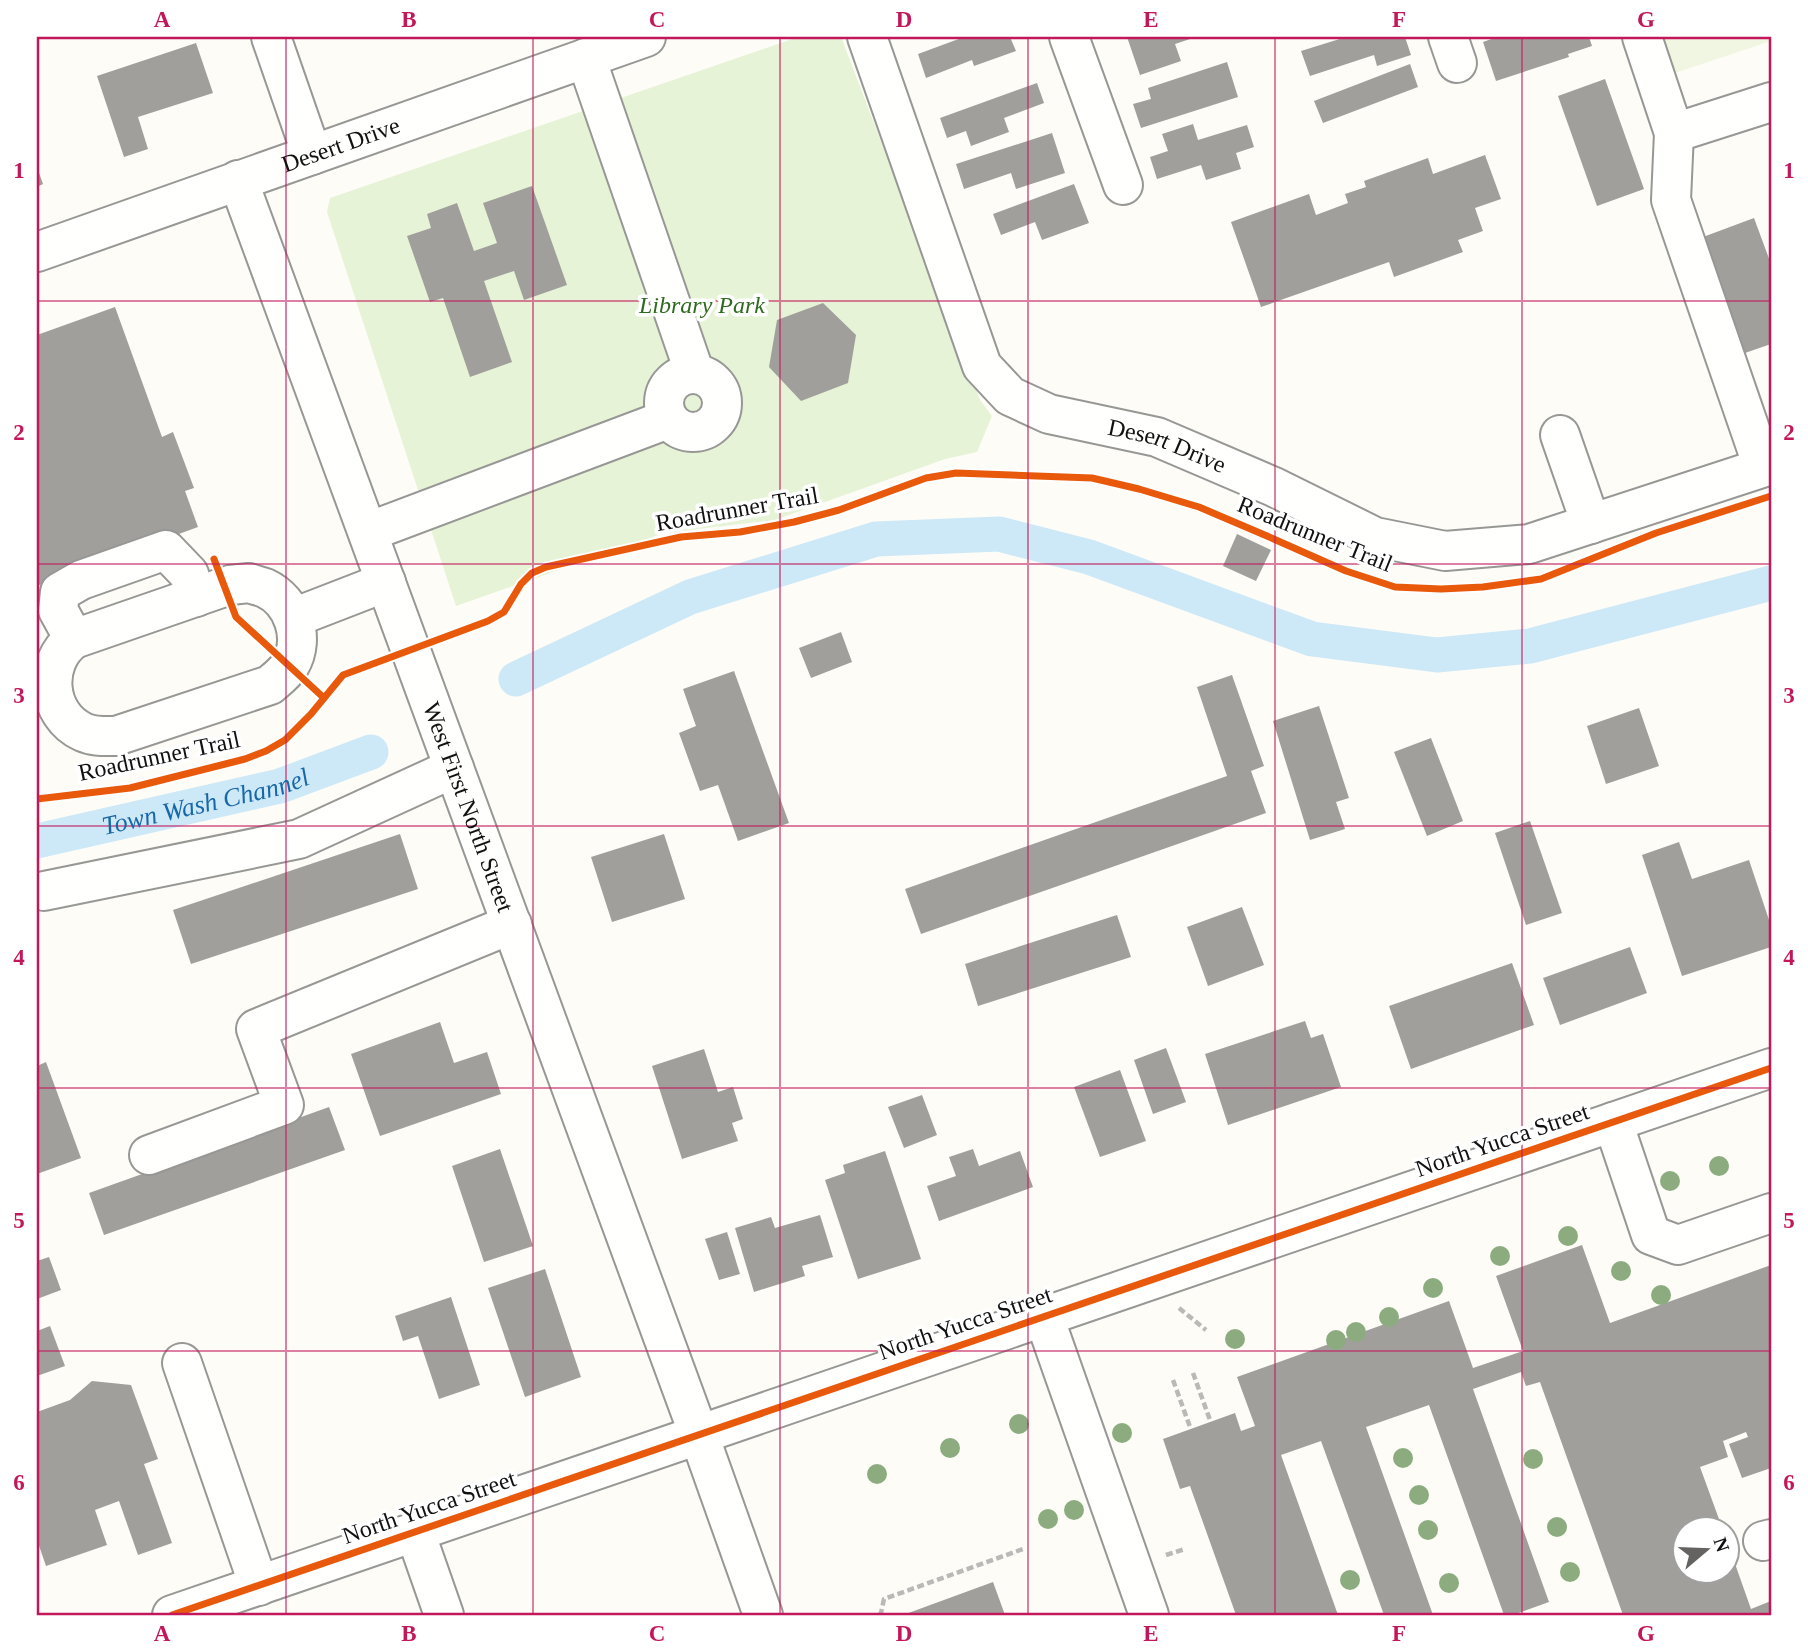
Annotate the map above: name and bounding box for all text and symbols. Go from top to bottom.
text: A [154,7,171,32]
text: B [401,7,417,32]
text: C [649,7,665,32]
text: D [896,7,912,32]
text: E [1143,7,1159,32]
text: F [1392,7,1406,32]
text: G [1637,7,1655,32]
street label: Desert Drive [278,112,403,178]
text: 1 [13,158,25,183]
text: 1 [1783,158,1795,183]
park label: Library Park [638,292,765,318]
street label: Desert Drive [1106,414,1230,478]
text: 2 [13,420,25,445]
text: 2 [1783,420,1795,445]
street label: Roadrunner Trail [654,482,821,536]
street label: Roadrunner Trail [1234,491,1397,577]
text: 3 [13,683,25,708]
text: 3 [1783,683,1795,708]
street label: West First North Street [418,699,519,916]
street label: Roadrunner Trail [76,726,243,786]
water label: Town Wash Channel [99,762,313,840]
text: 4 [13,945,25,970]
text: 4 [1783,945,1795,970]
street label: North Yucca Street [1412,1098,1592,1182]
text: 5 [13,1208,25,1233]
text: 5 [1783,1208,1795,1233]
street label: North Yucca Street [875,1281,1055,1365]
street label: North Yucca Street [339,1465,519,1549]
text: 6 [13,1470,25,1495]
text: 6 [1783,1470,1795,1495]
north arrow [1672,1516,1742,1586]
text: N [1709,1535,1734,1555]
text: A [154,1621,171,1646]
text: B [401,1621,417,1646]
text: C [649,1621,665,1646]
text: D [896,1621,912,1646]
text: E [1143,1621,1159,1646]
text: F [1392,1621,1406,1646]
text: G [1637,1621,1655,1646]

